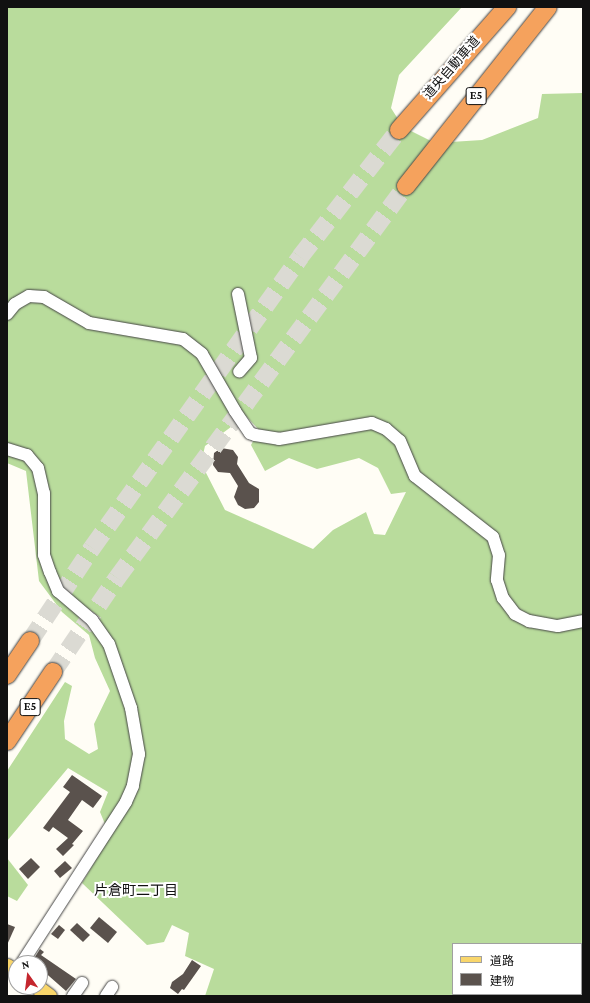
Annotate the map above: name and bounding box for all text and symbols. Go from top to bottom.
street label: 道央自動車道 [421,33,483,103]
road number: E5 [465,86,487,106]
road number: E5 [19,697,41,717]
district label: 片倉町二丁目 [94,882,178,898]
legend [452,943,582,995]
text: 道路 [490,954,514,968]
north arrow [8,955,48,995]
text: N [20,958,30,971]
text: 建物 [490,974,514,988]

